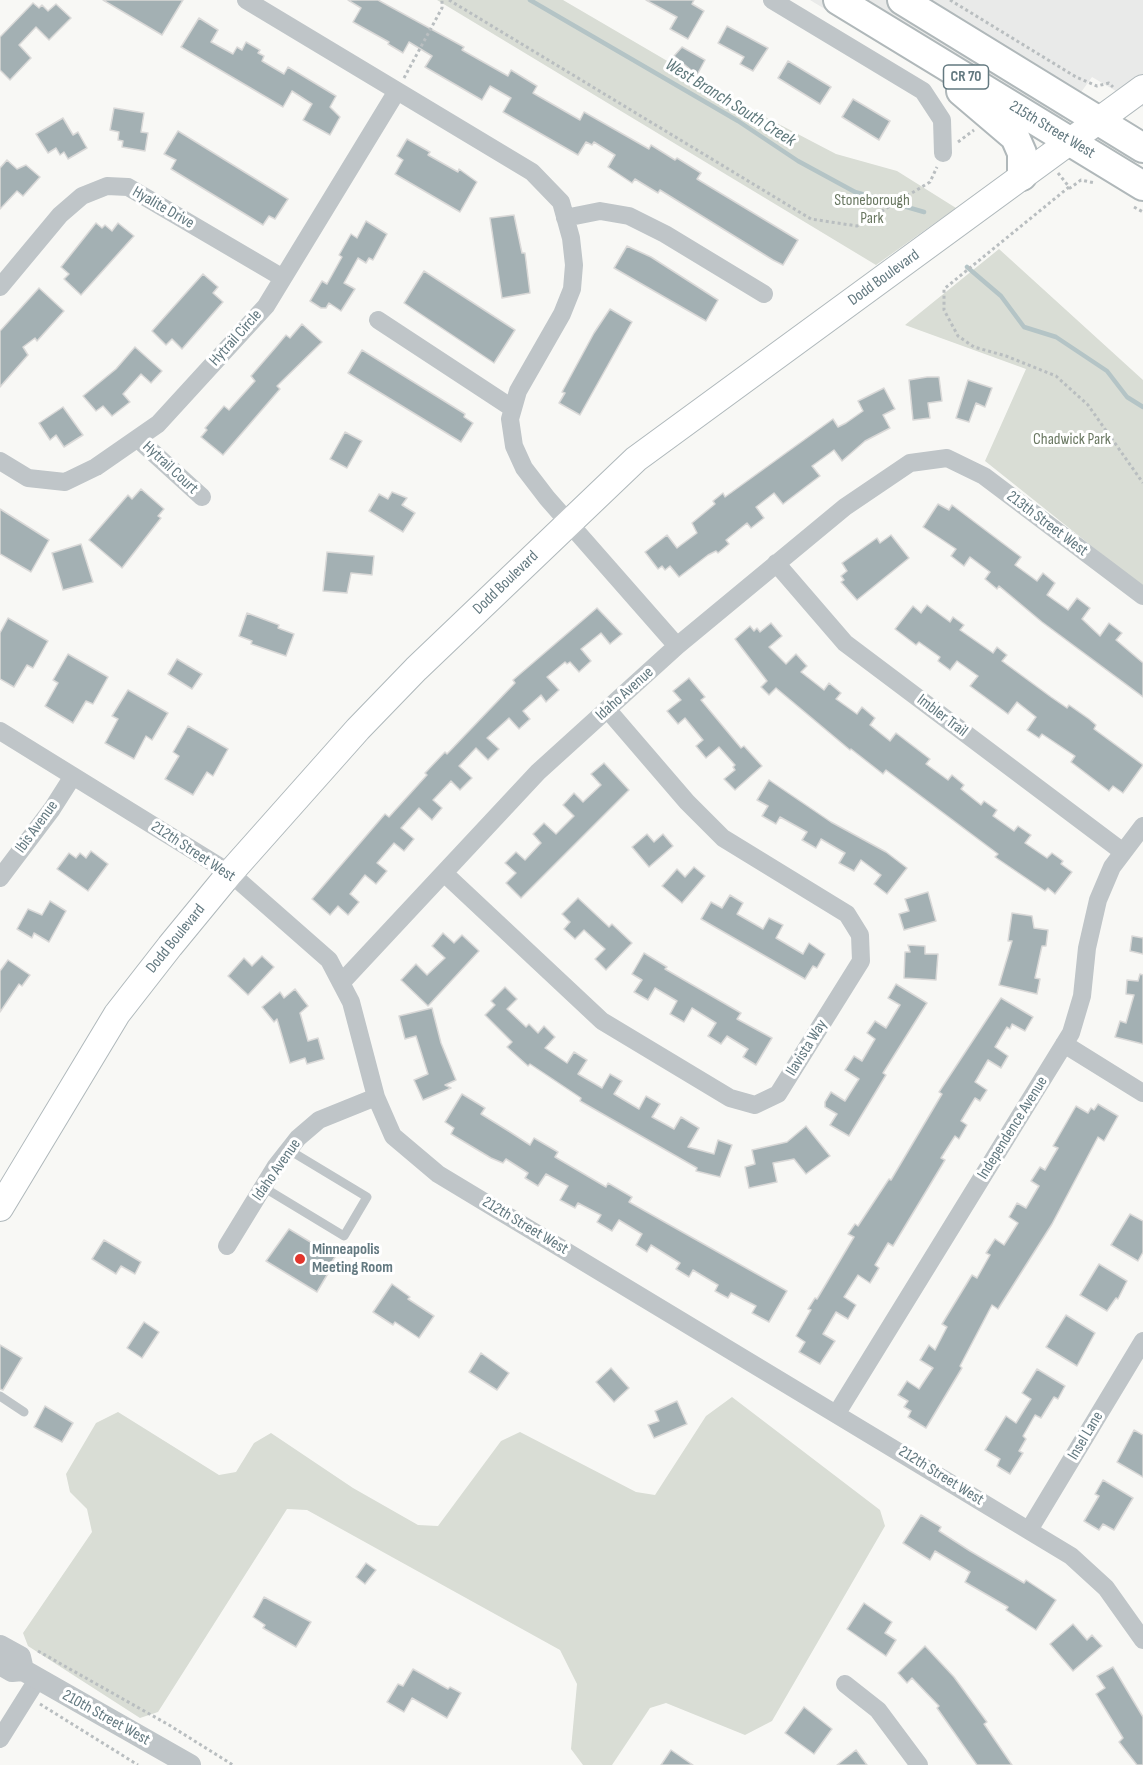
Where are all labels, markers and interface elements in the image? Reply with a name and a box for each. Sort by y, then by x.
water label: West Branch South Creek [661,54,799,152]
road number: CR 70 [944,65,988,89]
street label: 215th Street West [1006,97,1098,163]
street label: Hyalite Drive [129,183,197,233]
park label: Stoneborough Park [834,191,910,229]
street label: Dodd Boulevard [845,246,923,310]
street label: Hytrail Circle [206,306,266,370]
park label: Chadwick Park [1033,430,1111,450]
street label: Hytrail Court [138,437,202,499]
street label: 213th Street West [1003,487,1091,561]
street label: Dodd Boulevard [469,547,543,619]
street label: Idaho Avenue [592,663,658,725]
street label: Imbler Trail [913,691,971,741]
street label: Ibis Avenue [12,797,62,857]
street label: 212th Street West [147,818,239,886]
street label: Dodd Boulevard [142,901,210,977]
street label: Ilavista Way [782,1016,832,1080]
street label: Independence Avenue [974,1073,1052,1183]
street label: Idaho Avenue [249,1135,305,1205]
street label: 212th Street West [479,1193,571,1259]
place label: Minneapolis Meeting Room [312,1240,393,1278]
marker: Minneapolis Meeting Room [293,1252,307,1266]
street label: Insel Lane [1064,1408,1108,1464]
street label: 212th Street West [895,1442,987,1510]
street label: 210th Street West [59,1686,153,1750]

